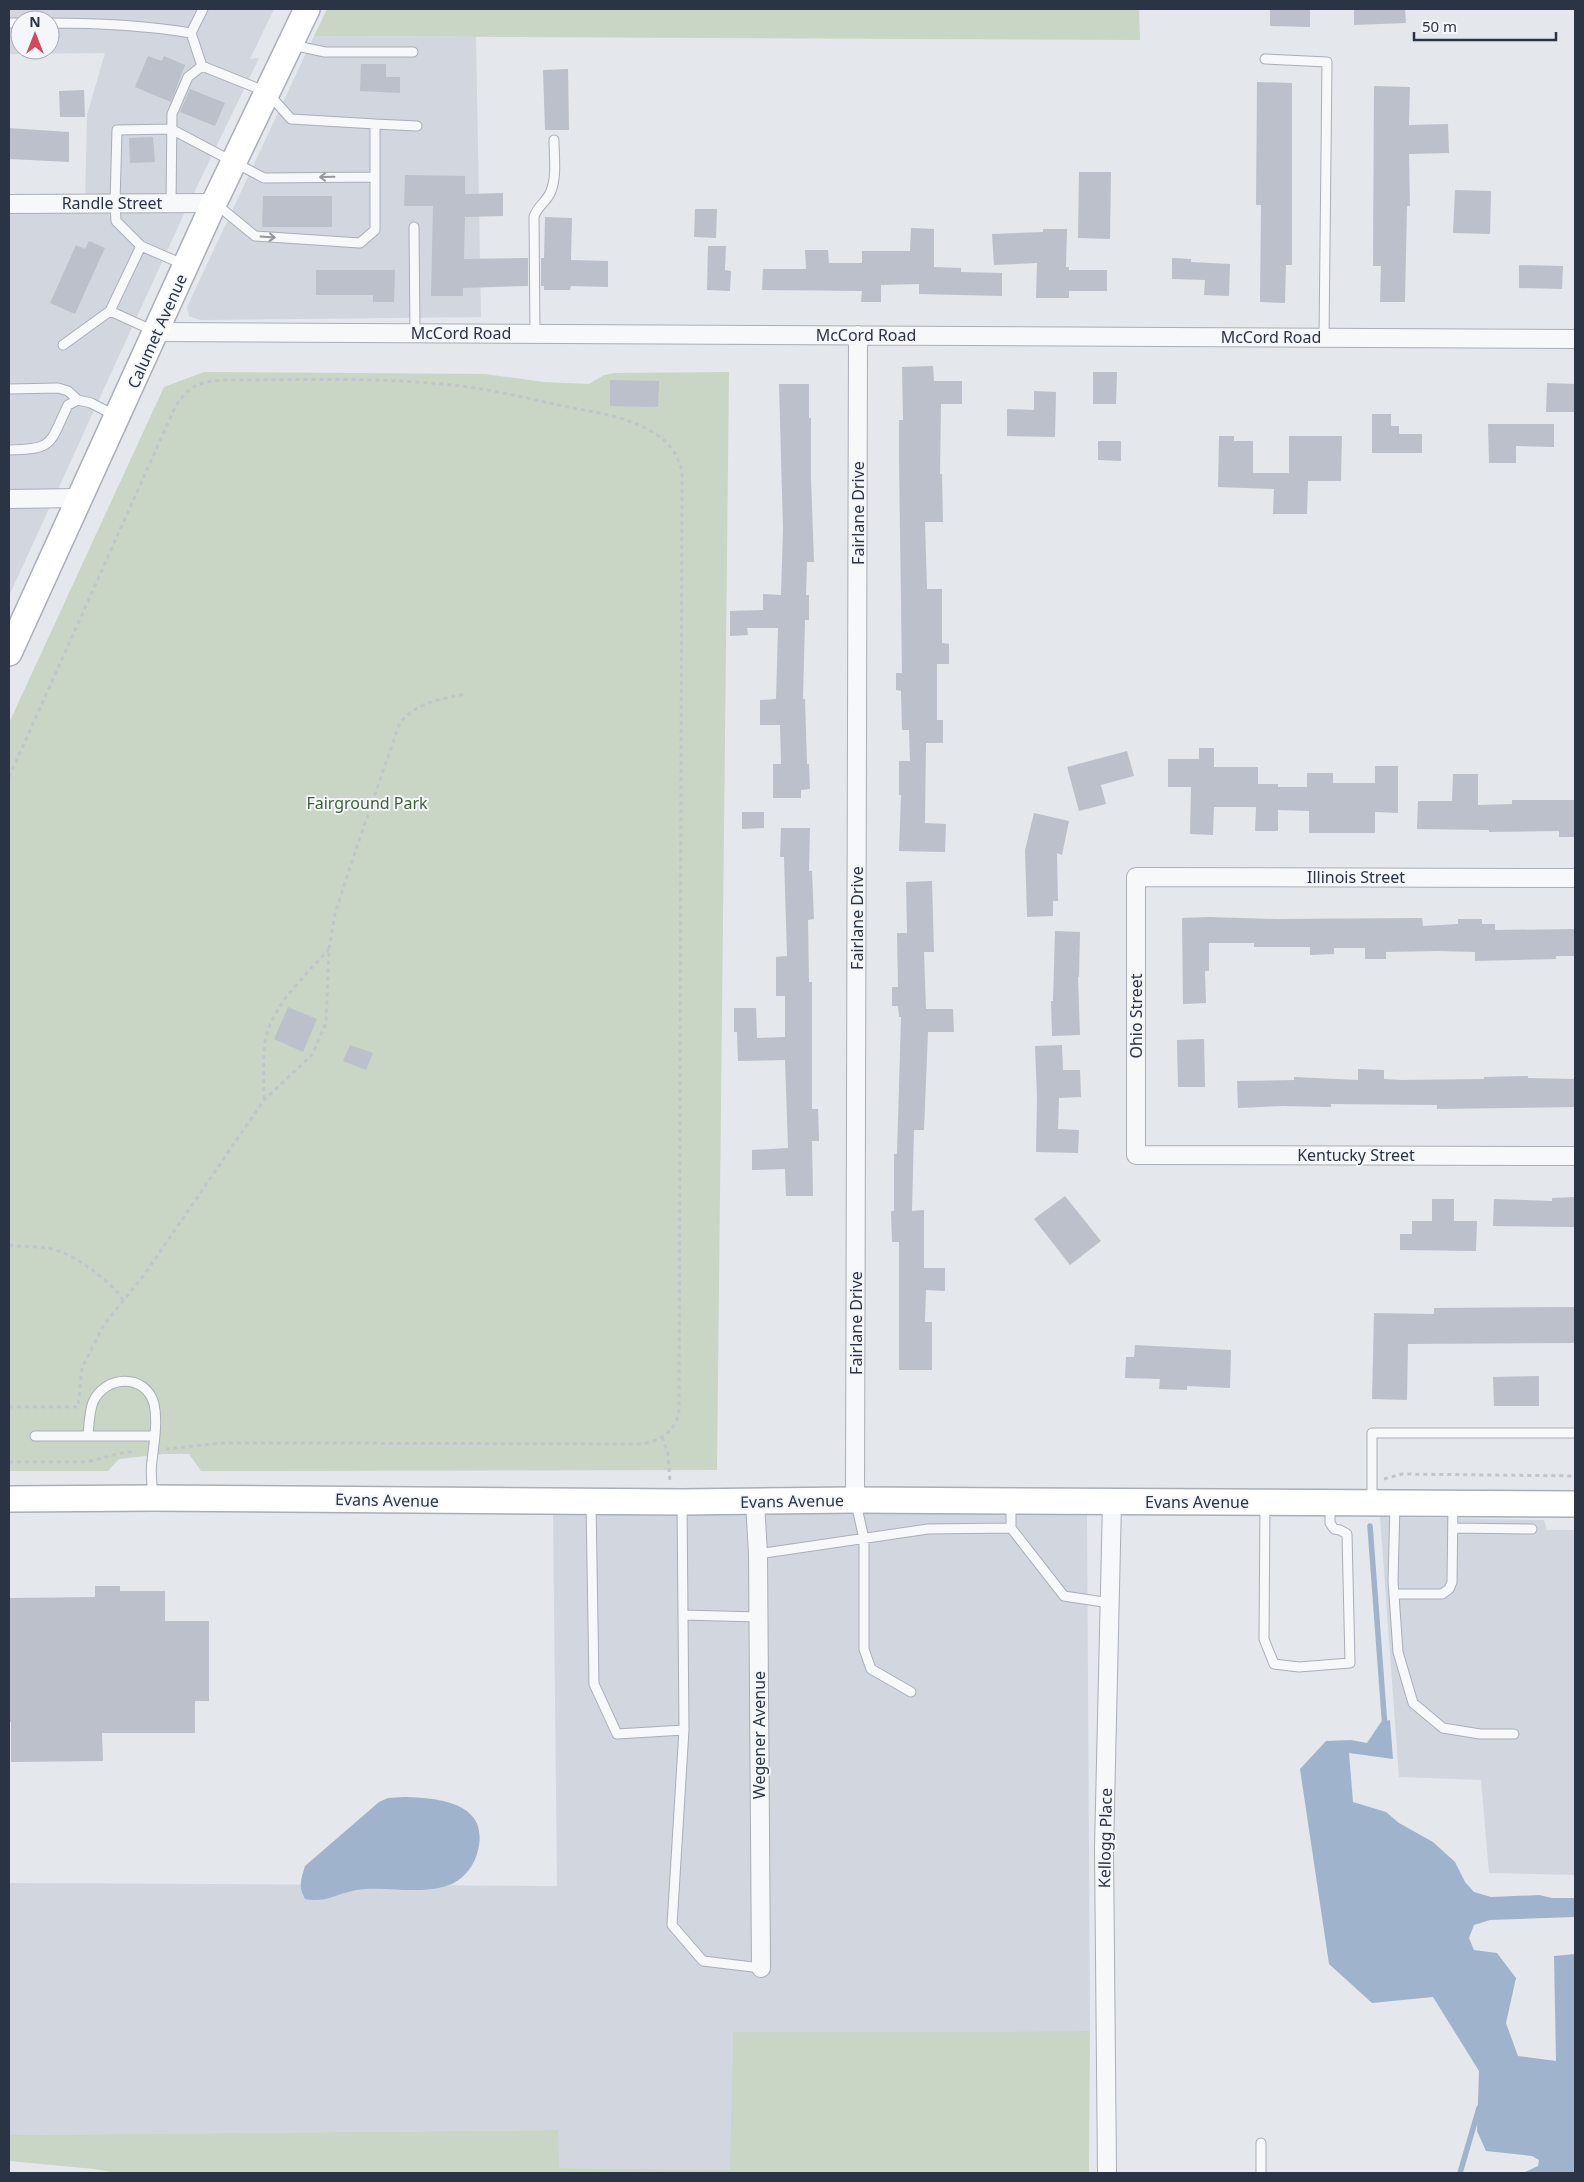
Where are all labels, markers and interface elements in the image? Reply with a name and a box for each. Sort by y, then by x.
north arrow [10,10,60,60]
scale bar [1414,10,1556,42]
text: N [29,12,41,31]
text: 50 m [1422,16,1457,36]
one-way arrow [319,172,335,182]
street label: Randle Street [62,192,163,214]
one-way arrow [260,233,276,242]
street label: Calumet Avenue [122,270,192,392]
street label: McCord Road [411,322,511,344]
street label: McCord Road [816,324,916,346]
street label: McCord Road [1221,326,1321,348]
street label: Fairlane Drive [847,461,869,565]
park label: Fairground Park [306,792,428,814]
street label: Fairlane Drive [846,866,868,970]
street label: Illinois Street [1307,866,1405,888]
street label: Ohio Street [1125,973,1147,1059]
street label: Kentucky Street [1297,1144,1415,1166]
street label: Fairlane Drive [845,1271,867,1375]
street label: Evans Avenue [335,1488,439,1512]
street label: Evans Avenue [740,1489,844,1513]
street label: Evans Avenue [1145,1491,1249,1513]
street label: Wegener Avenue [748,1671,770,1799]
street label: Kellogg Place [1093,1788,1117,1888]

